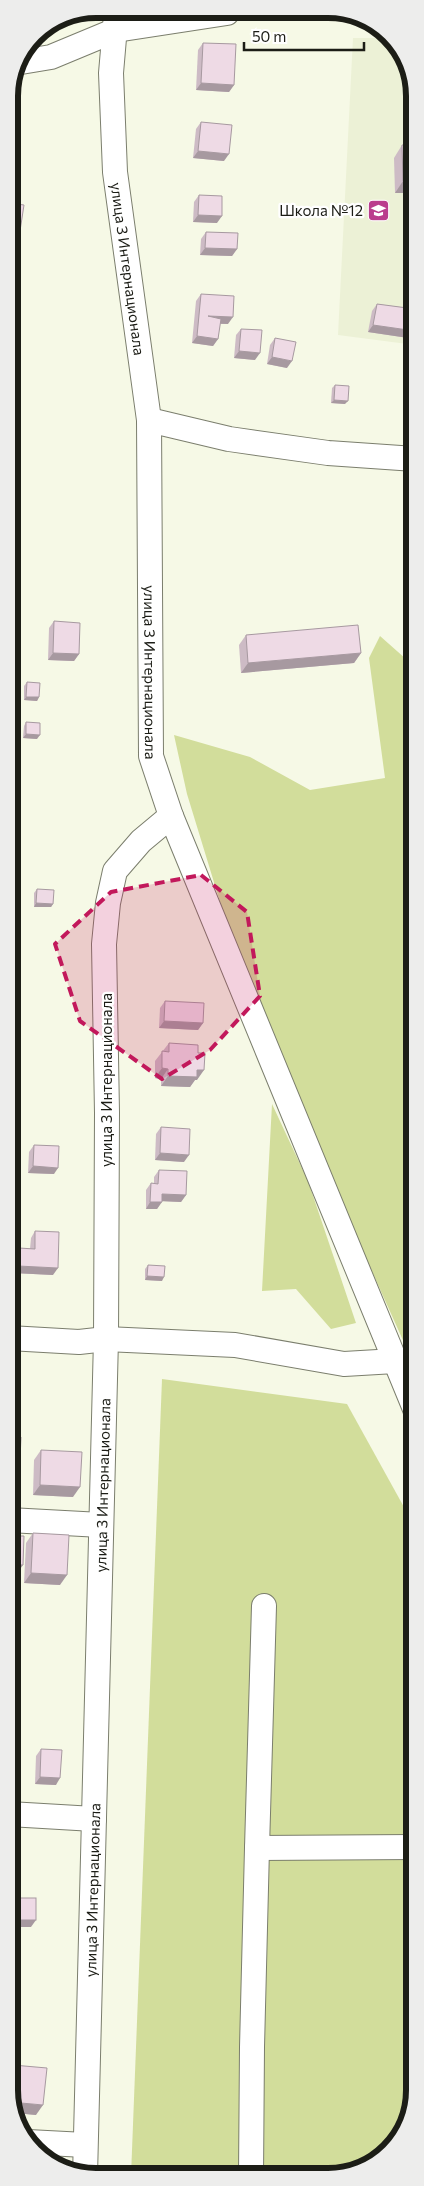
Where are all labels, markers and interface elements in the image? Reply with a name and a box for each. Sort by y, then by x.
scale bar [244,20,364,52]
text: 50 m [252,27,286,45]
street label: улица 3 Интернационала [108,181,149,356]
school or university icon: Школа №12 [367,198,391,222]
place label: Школа №12 [279,201,363,219]
street label: улица 3 Интернационала [141,585,160,760]
street label: улица 3 Интернационала [97,993,115,1167]
street label: улица 3 Интернационала [91,1398,114,1573]
street label: улица 3 Интернационала [81,1803,103,1977]

